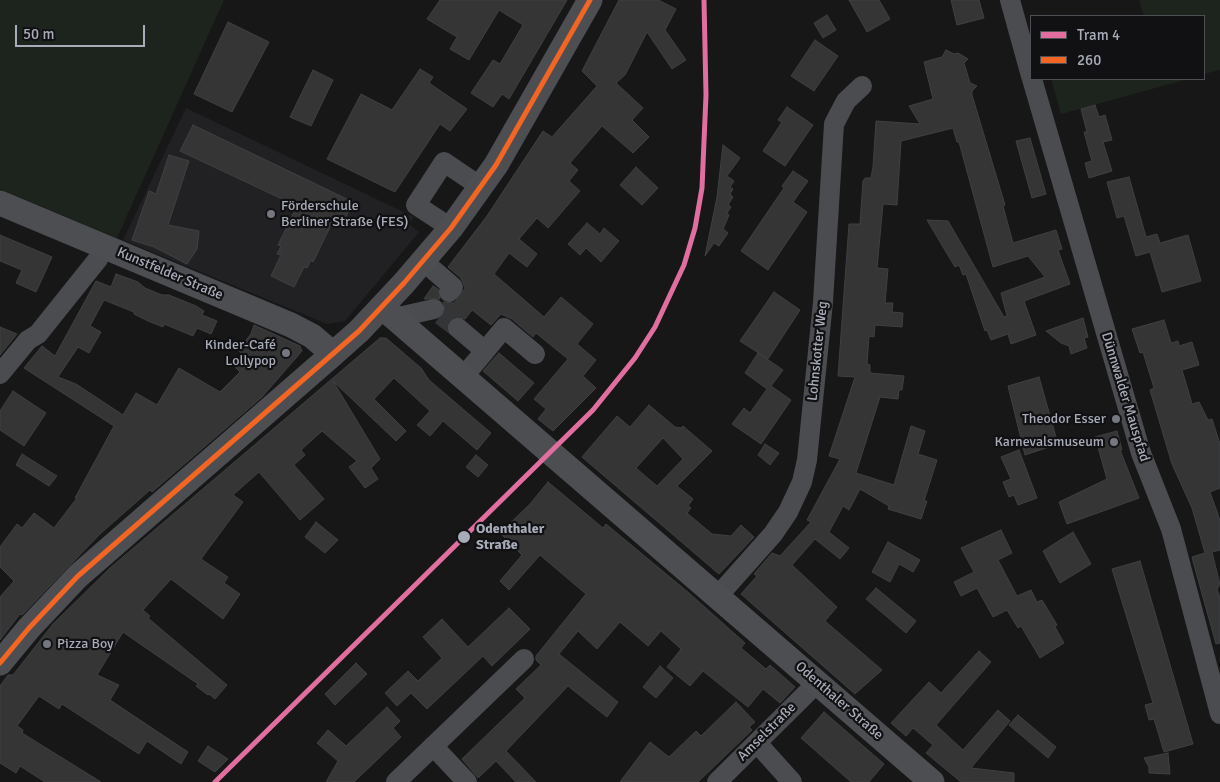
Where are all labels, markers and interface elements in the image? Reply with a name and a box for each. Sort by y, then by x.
scale bar [18,15,148,47]
legend [1030,15,1205,80]
text: 50 m [23,25,54,43]
text: Tram 4 [1077,26,1120,44]
text: 260 [1077,51,1101,69]
place label: Förderschule Berliner Straße (FES) [281,198,408,230]
marker: Förderschule Berliner Straße (FES) [265,208,277,220]
street label: Kunstfelder Straße [114,244,226,304]
street label: Lohnskotter Weg [804,300,832,402]
street label: Dünnwalder Mauspfad [1097,330,1153,464]
place label: Kinder-Café Lollypop [205,337,276,370]
marker: Kinder-Café Lollypop [280,347,292,359]
place label: Theodor Esser [1022,411,1106,427]
marker: Theodor Esser [1110,413,1122,425]
place label: Karnevalsmuseum [994,434,1104,450]
marker: Karnevalsmuseum [1108,436,1120,448]
place label: Odenthaler Straße [476,521,544,554]
marker: Odenthaler Straße [456,529,472,545]
place label: Pizza Boy [57,636,113,652]
marker: Pizza Boy [41,638,53,650]
street label: Odenthaler Straße [792,658,886,744]
street label: Amselstraße [734,699,800,765]

